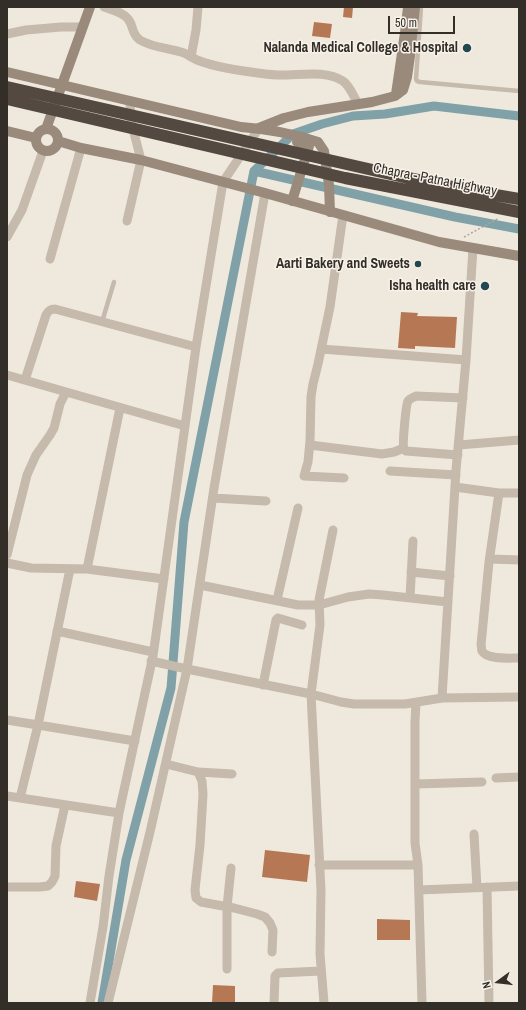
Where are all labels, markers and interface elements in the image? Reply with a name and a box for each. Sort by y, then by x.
scale bar [390,8,457,34]
text: 50 m [395,15,417,31]
place label: Nalanda Medical College & Hospital [263,40,458,56]
marker: Nalanda Medical College & Hospital [461,42,473,54]
street label: Chapra - Patna Highway [372,160,498,200]
place label: Aarti Bakery and Sweets [276,256,410,272]
marker: Aarti Bakery and Sweets [413,259,423,269]
place label: Isha health care [389,278,476,294]
marker: Isha health care [479,280,491,292]
north arrow [478,962,518,1002]
text: N [479,980,494,990]

